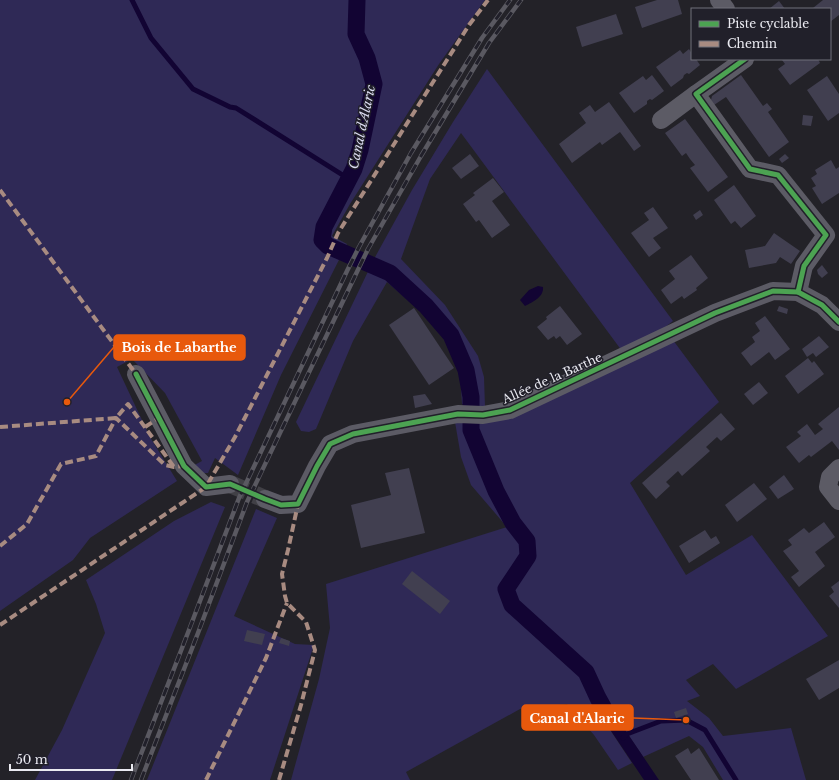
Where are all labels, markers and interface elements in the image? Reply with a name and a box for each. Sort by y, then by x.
legend [691,8,831,60]
text: Piste cyclable [727,16,809,31]
text: Chemin [727,36,777,51]
water label: Canal d'Alaric [345,83,379,171]
callout: Bois de Labarthe [114,335,245,360]
text: Bois de Labarthe [121,339,237,356]
street label: Allée de la Barthe [499,349,604,407]
callout: Canal d'Alaric [522,705,633,730]
text: Canal d'Alaric [529,710,625,727]
scale bar [10,746,132,772]
text: 50 m [16,752,48,767]

